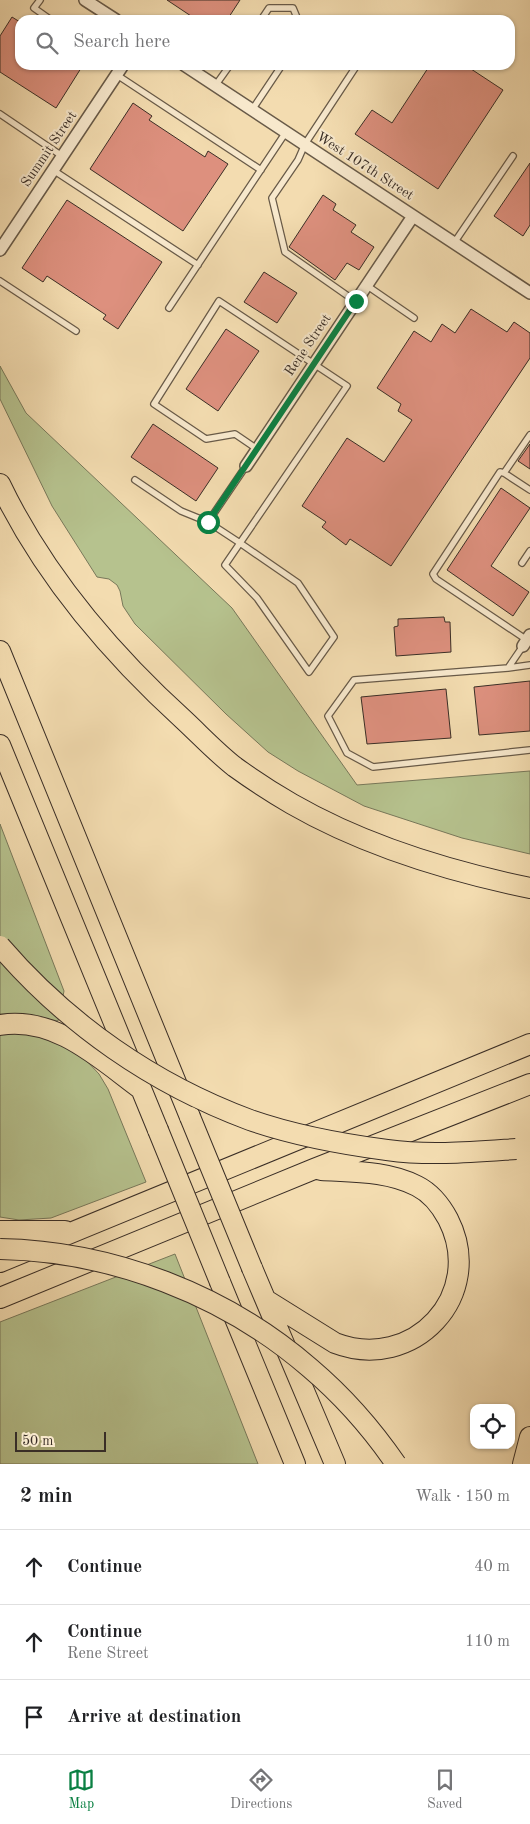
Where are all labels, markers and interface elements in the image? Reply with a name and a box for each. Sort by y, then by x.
search box [15,15,515,70]
icon: search [33,29,61,57]
text: Search here [73,33,170,52]
street label: Summit Street [19,108,79,189]
street label: West 107th Street [314,129,416,203]
route end [345,290,368,313]
street label: Rene Street [282,311,334,379]
route start [197,511,220,534]
map controls [470,1404,515,1449]
button: locate [470,1404,515,1449]
scale bar [15,1429,106,1452]
text: 50 m [22,1434,53,1448]
text: 2 min [20,1486,73,1507]
text: Walk · 150 m [415,1489,510,1505]
icon: ahead [20,1553,48,1581]
text: Continue [67,1558,142,1577]
text: 40 m [474,1559,510,1575]
text: Continue [67,1623,142,1642]
icon: ahead [20,1628,48,1656]
text: 110 m [465,1634,510,1650]
text: Rene Street [67,1646,149,1662]
icon: arrive [20,1703,48,1731]
text: Arrive at destination [67,1708,241,1727]
tab: Map [67,1766,95,1813]
tab: Directions [230,1766,292,1813]
tab: Saved [427,1766,463,1813]

